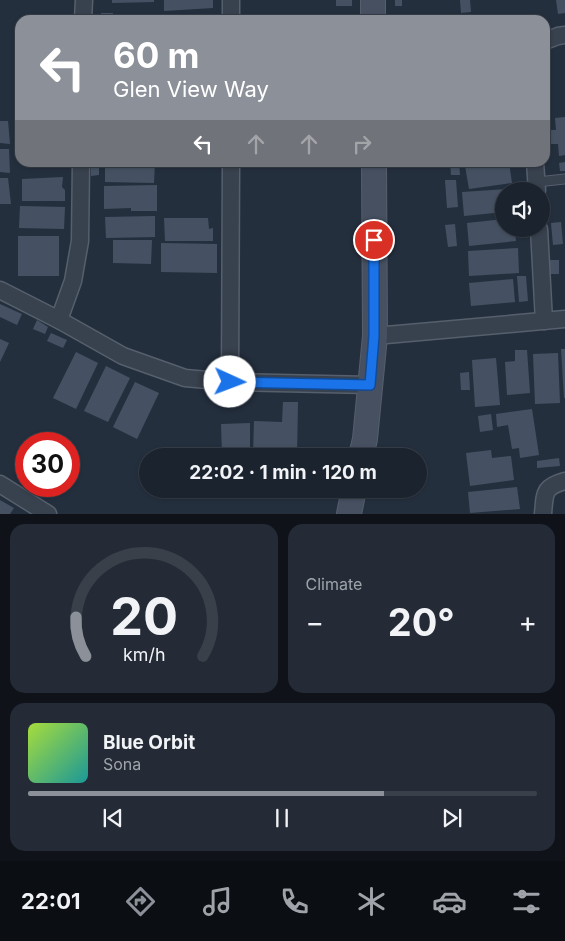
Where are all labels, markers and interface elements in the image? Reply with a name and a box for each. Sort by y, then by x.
text: 60 m [113,34,200,76]
icon: left [30,35,95,100]
text: Glen View Way [113,76,269,102]
icon: left [189,130,217,158]
icon: ahead [242,130,270,158]
icon: ahead [295,130,323,158]
icon: right [348,130,376,158]
map controls [495,182,550,237]
button: sound [495,182,550,237]
pin [353,219,395,261]
icon: arrive [360,226,388,254]
position arrow [203,355,255,407]
speed limit sign: 30 [15,432,80,497]
text: 22:02 · 1 min · 120 m [189,461,377,484]
text: Climate [306,574,362,594]
text: 20 [110,585,178,648]
text: 20° [388,599,455,645]
text: − [306,605,324,639]
text: + [518,605,537,639]
text: km/h [123,644,165,665]
text: Blue Orbit [103,731,195,754]
text: Sona [103,754,141,774]
icon: previous [99,804,127,832]
icon: pause [268,804,296,832]
icon: next [438,804,466,832]
icon: directions [123,884,158,919]
icon: music [200,884,235,919]
icon: phone [277,884,312,919]
icon: climate [354,884,389,919]
icon: car [432,884,467,919]
icon: filters [509,884,544,919]
text: 22:01 [21,888,81,914]

